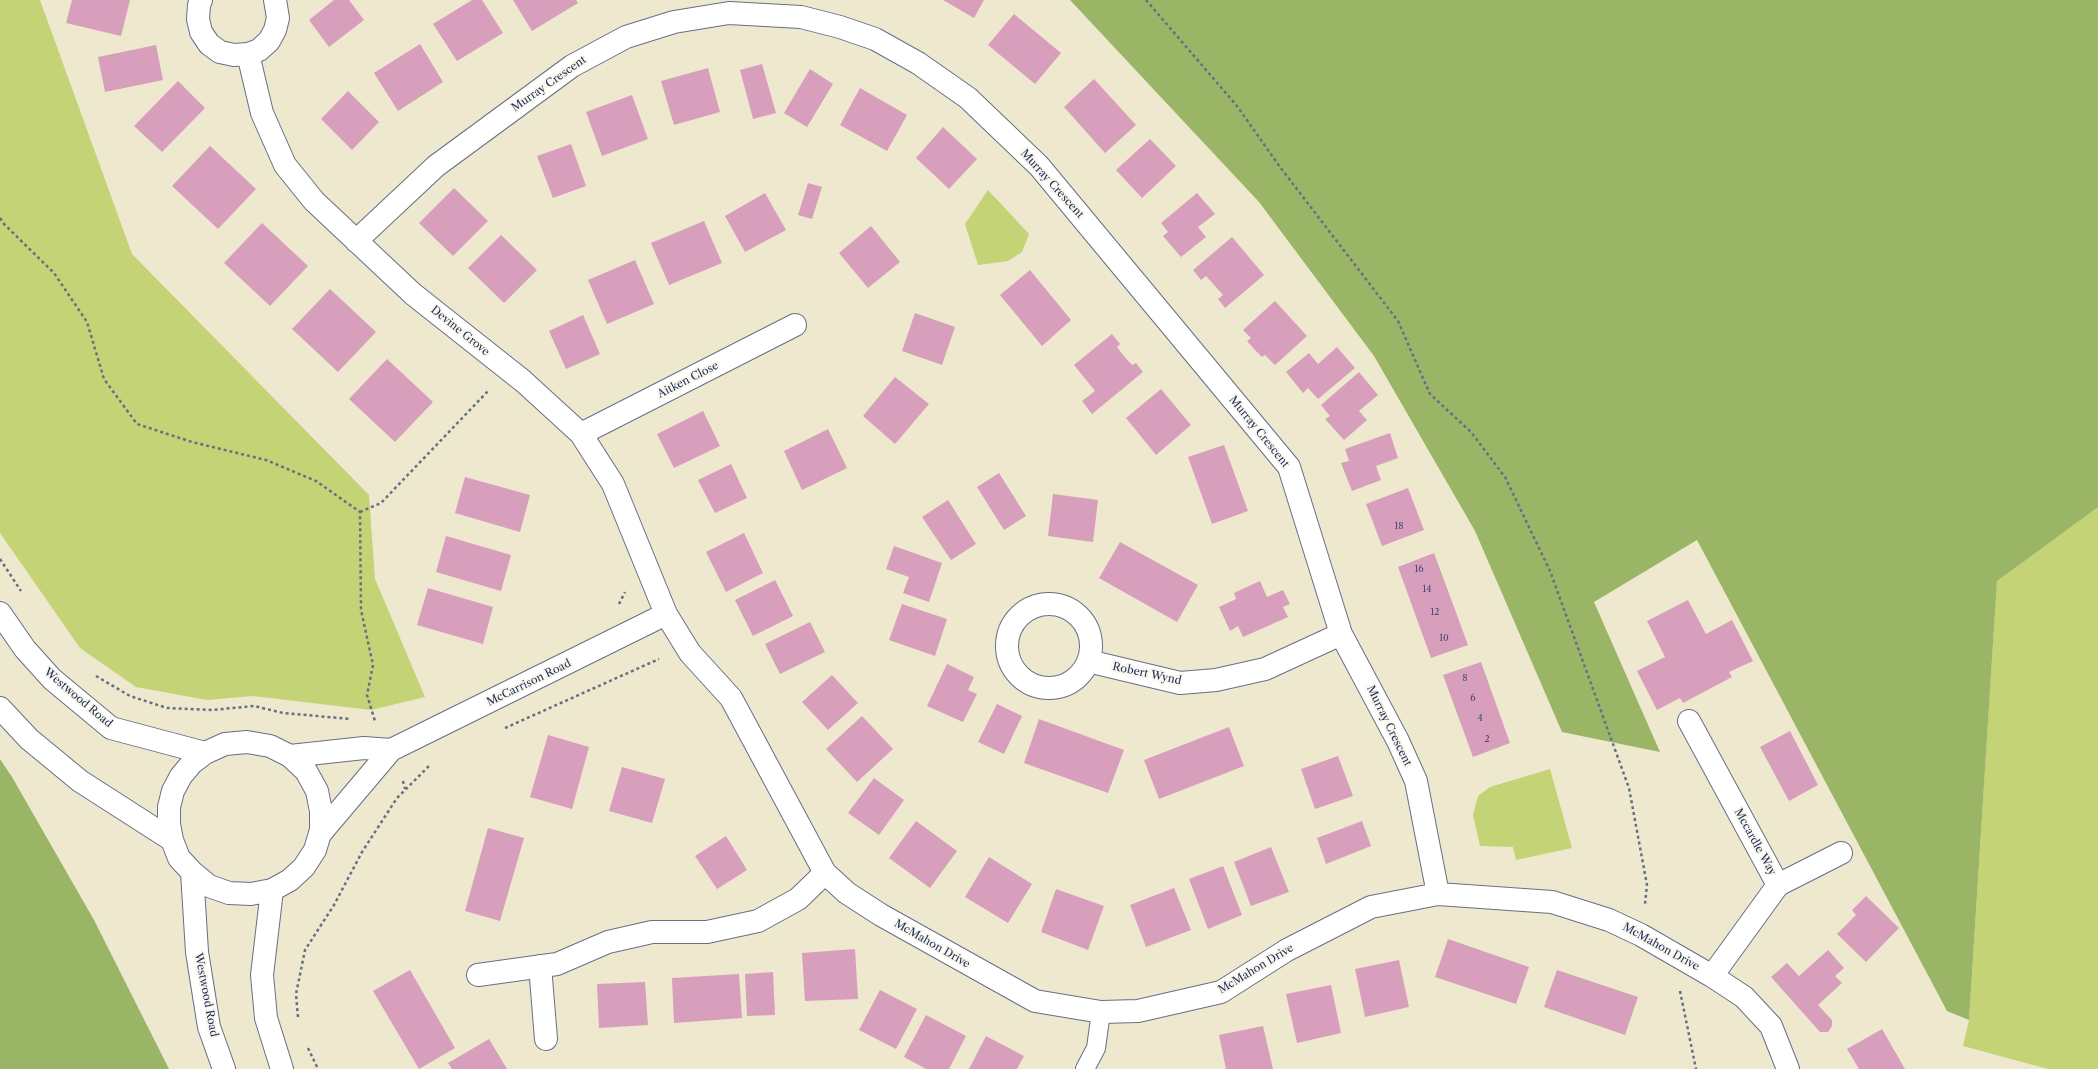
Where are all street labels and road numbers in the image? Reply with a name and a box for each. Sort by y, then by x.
street label: Murray Crescent [509,53,589,115]
street label: Murray Crescent [1018,147,1086,221]
street label: Devine Grove [428,303,492,359]
street label: Aitken Close [655,359,721,401]
street label: Murray Crescent [1226,394,1292,470]
street label: McCarrison Road [485,657,573,709]
street label: Robert Wynd [1111,660,1183,688]
street label: Westwood Road [41,666,115,730]
street label: Murray Crescent [1364,684,1414,768]
street label: Mccardle Way [1731,806,1779,878]
street label: McMahon Drive [892,917,972,971]
street label: McMahon Drive [1620,921,1702,973]
street label: McMahon Drive [1216,941,1296,997]
street label: Westwood Road [191,952,221,1038]

